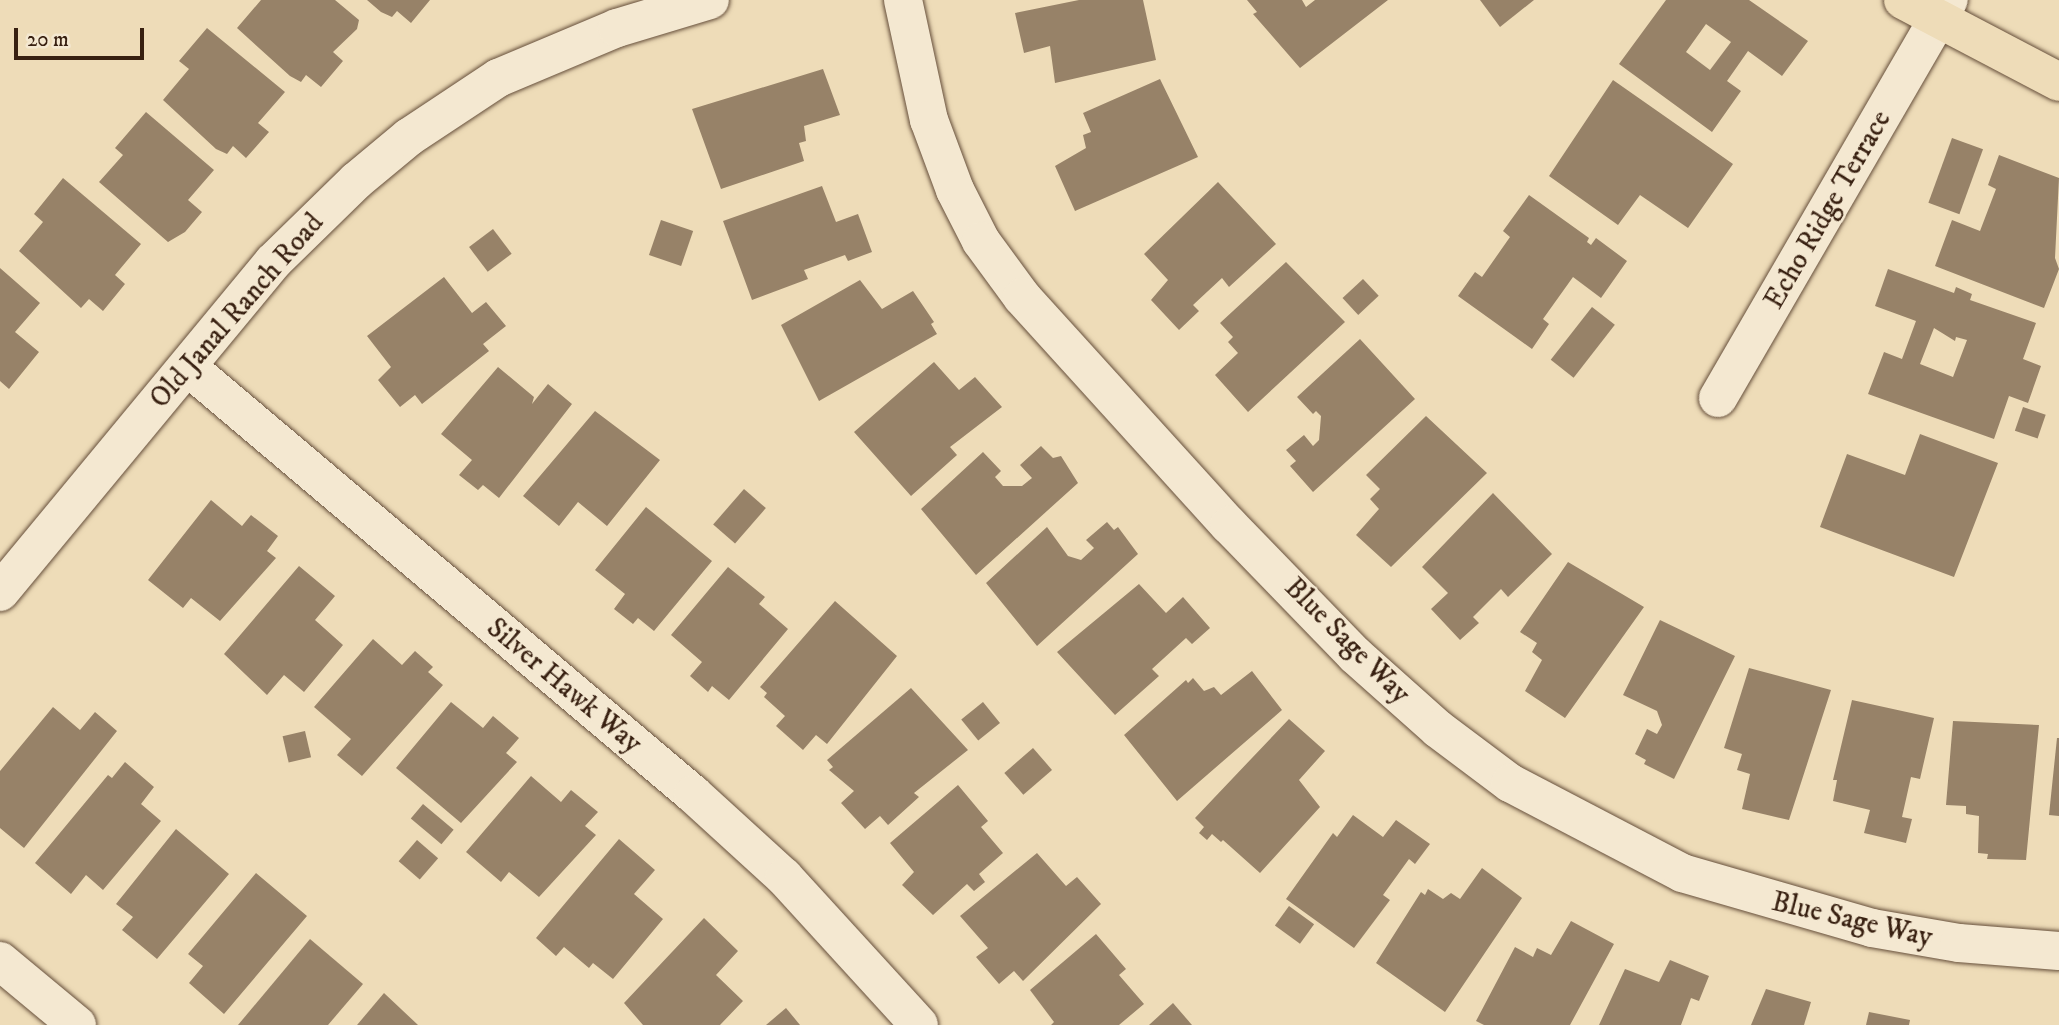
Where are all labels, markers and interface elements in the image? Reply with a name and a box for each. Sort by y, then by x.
scale bar [18,14,147,58]
text: 20 m [27,27,69,53]
street label: Echo Ridge Terrace [1758,105,1898,315]
street label: Old Janal Ranch Road [143,207,331,415]
street label: Blue Sage Way [1277,571,1417,711]
street label: Silver Hawk Way [480,611,648,761]
street label: Blue Sage Way [1768,885,1936,955]

